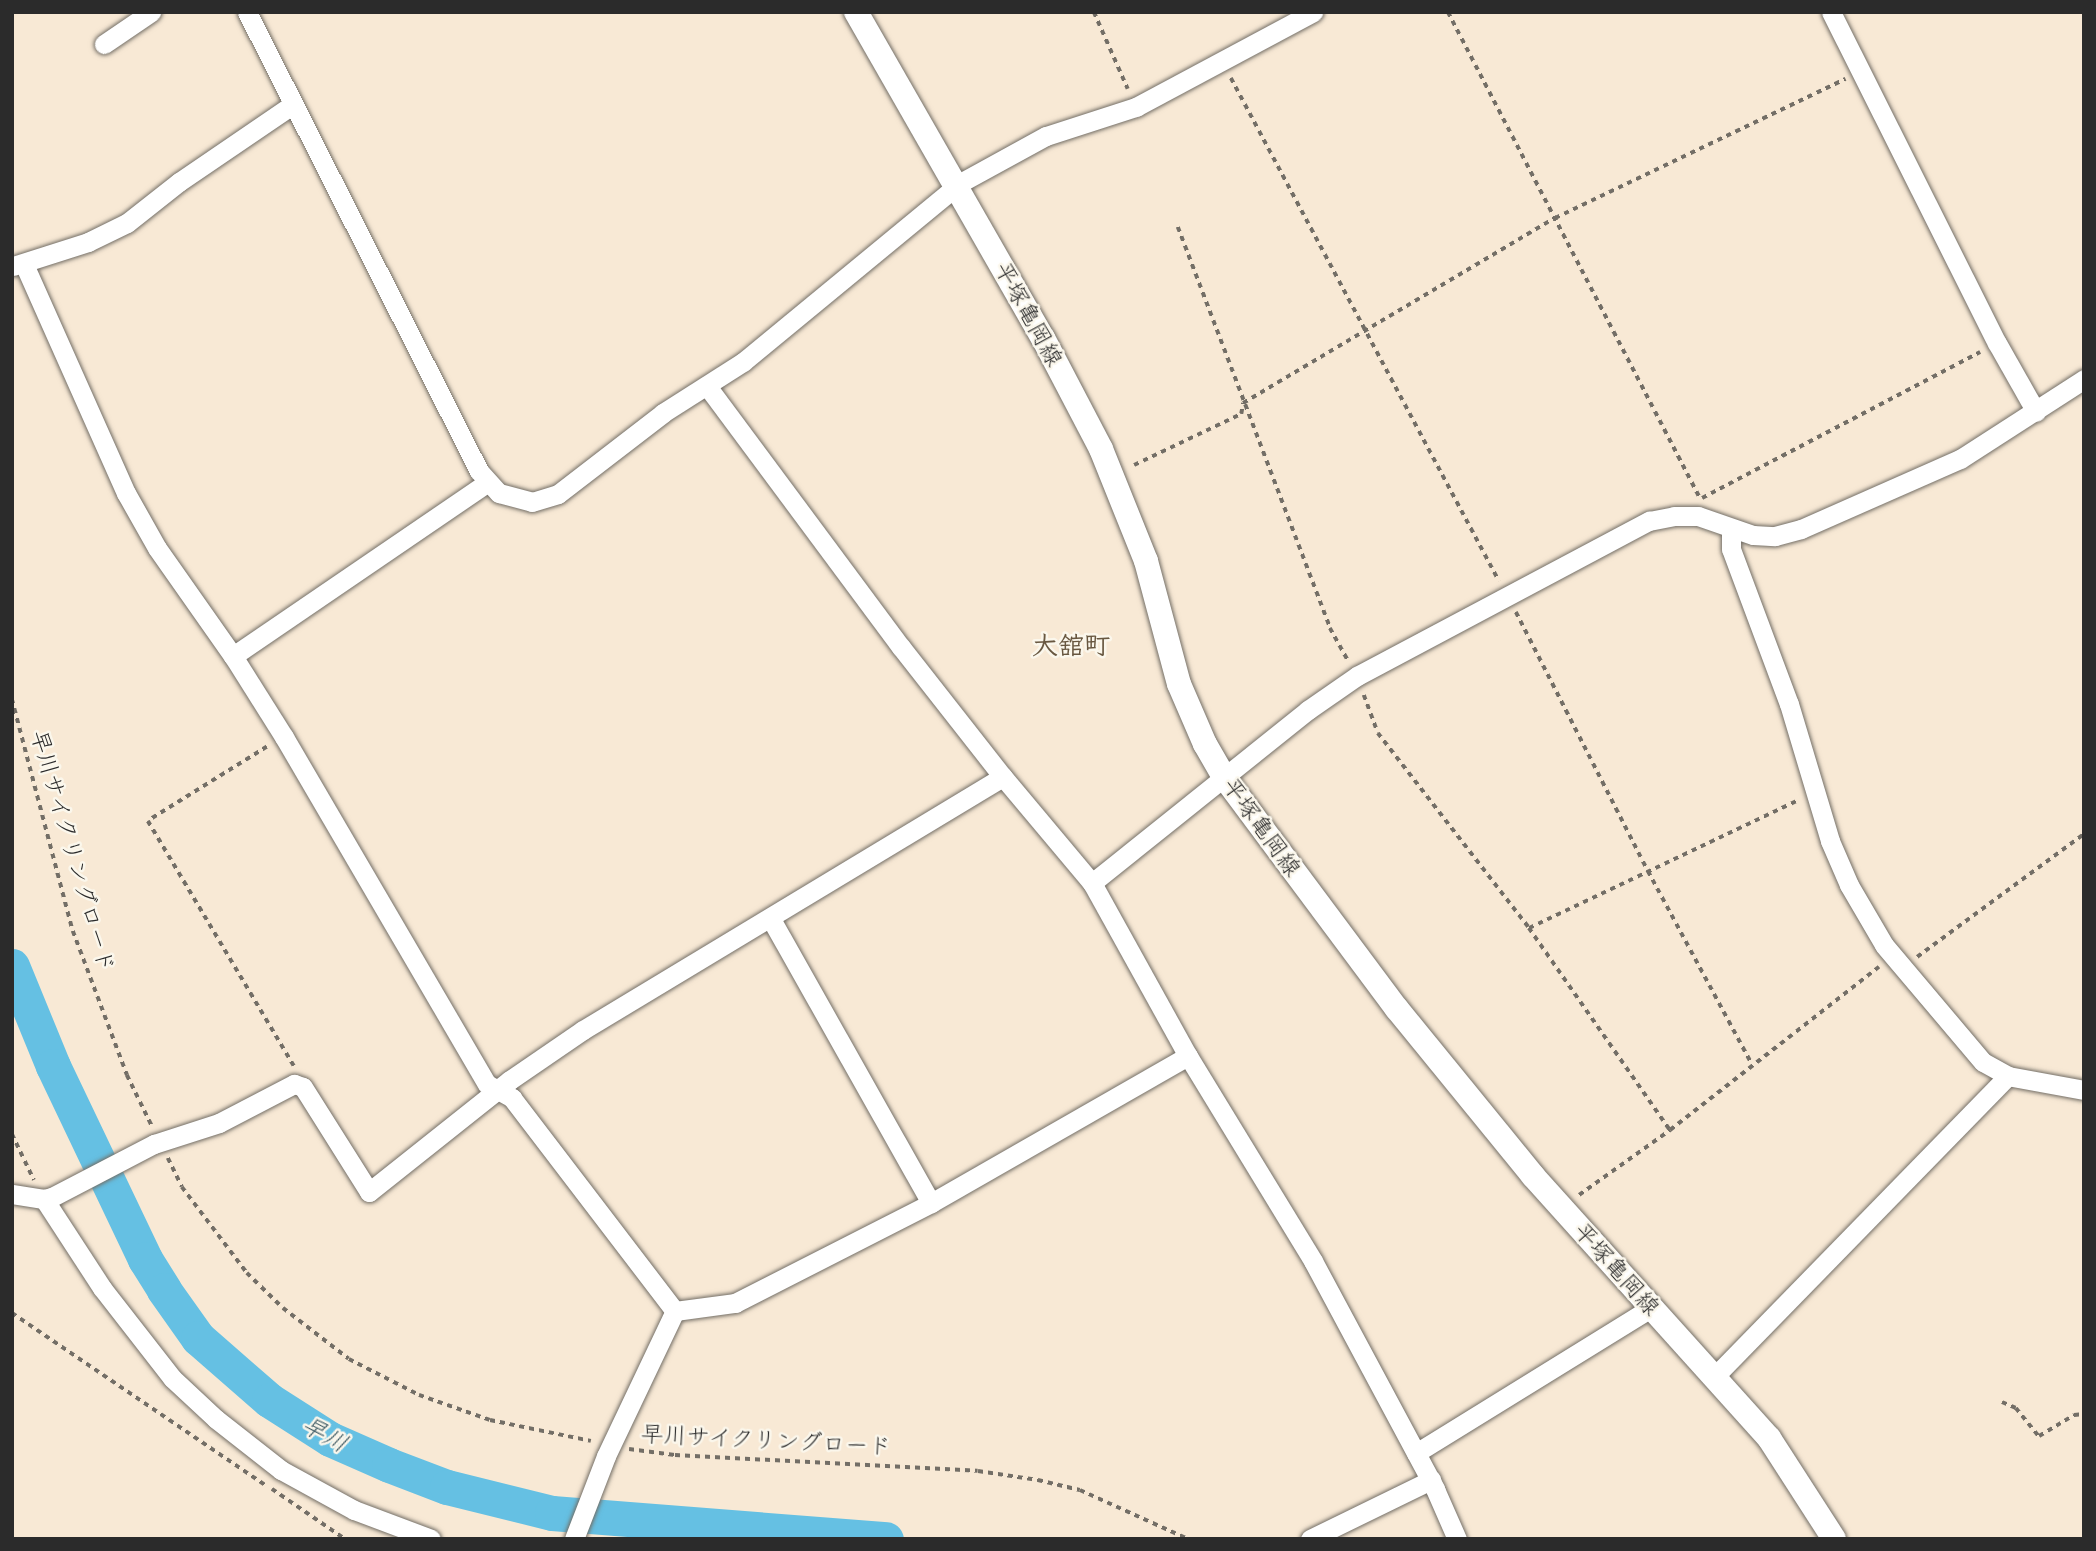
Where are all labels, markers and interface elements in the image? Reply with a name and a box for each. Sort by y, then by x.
street label: 平塚亀岡線 [989,257,1069,371]
district label: 大舘町 [1032,629,1110,661]
street label: 早川サイクリングロード [25,726,121,976]
street label: 平塚亀岡線 [1217,772,1307,882]
street label: 平塚亀岡線 [1568,1217,1666,1321]
water label: 早川 [297,1410,353,1458]
street label: 早川サイクリングロード [639,1420,893,1460]

